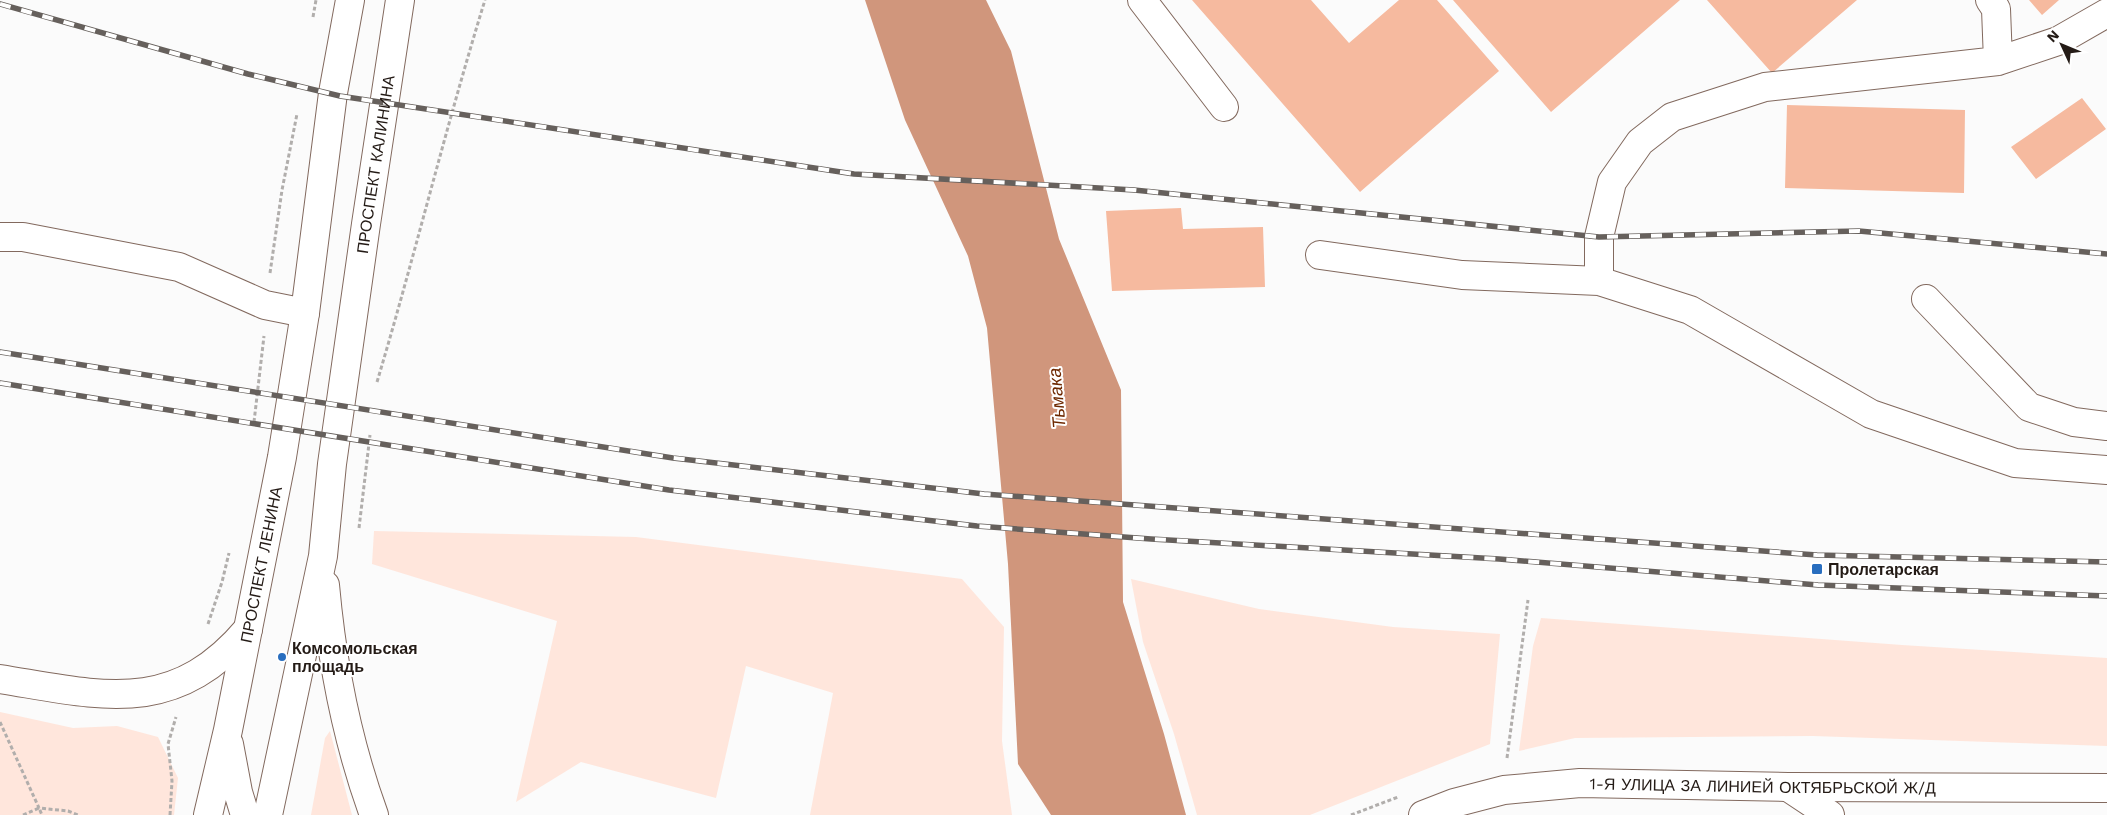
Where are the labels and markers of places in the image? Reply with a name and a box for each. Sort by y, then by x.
place label: Пролетарская [1828,560,1939,579]
marker: Пролетарская [1810,562,1824,576]
place label: Комсомольская площадь [292,639,418,676]
marker: Комсомольская площадь [276,651,288,663]

